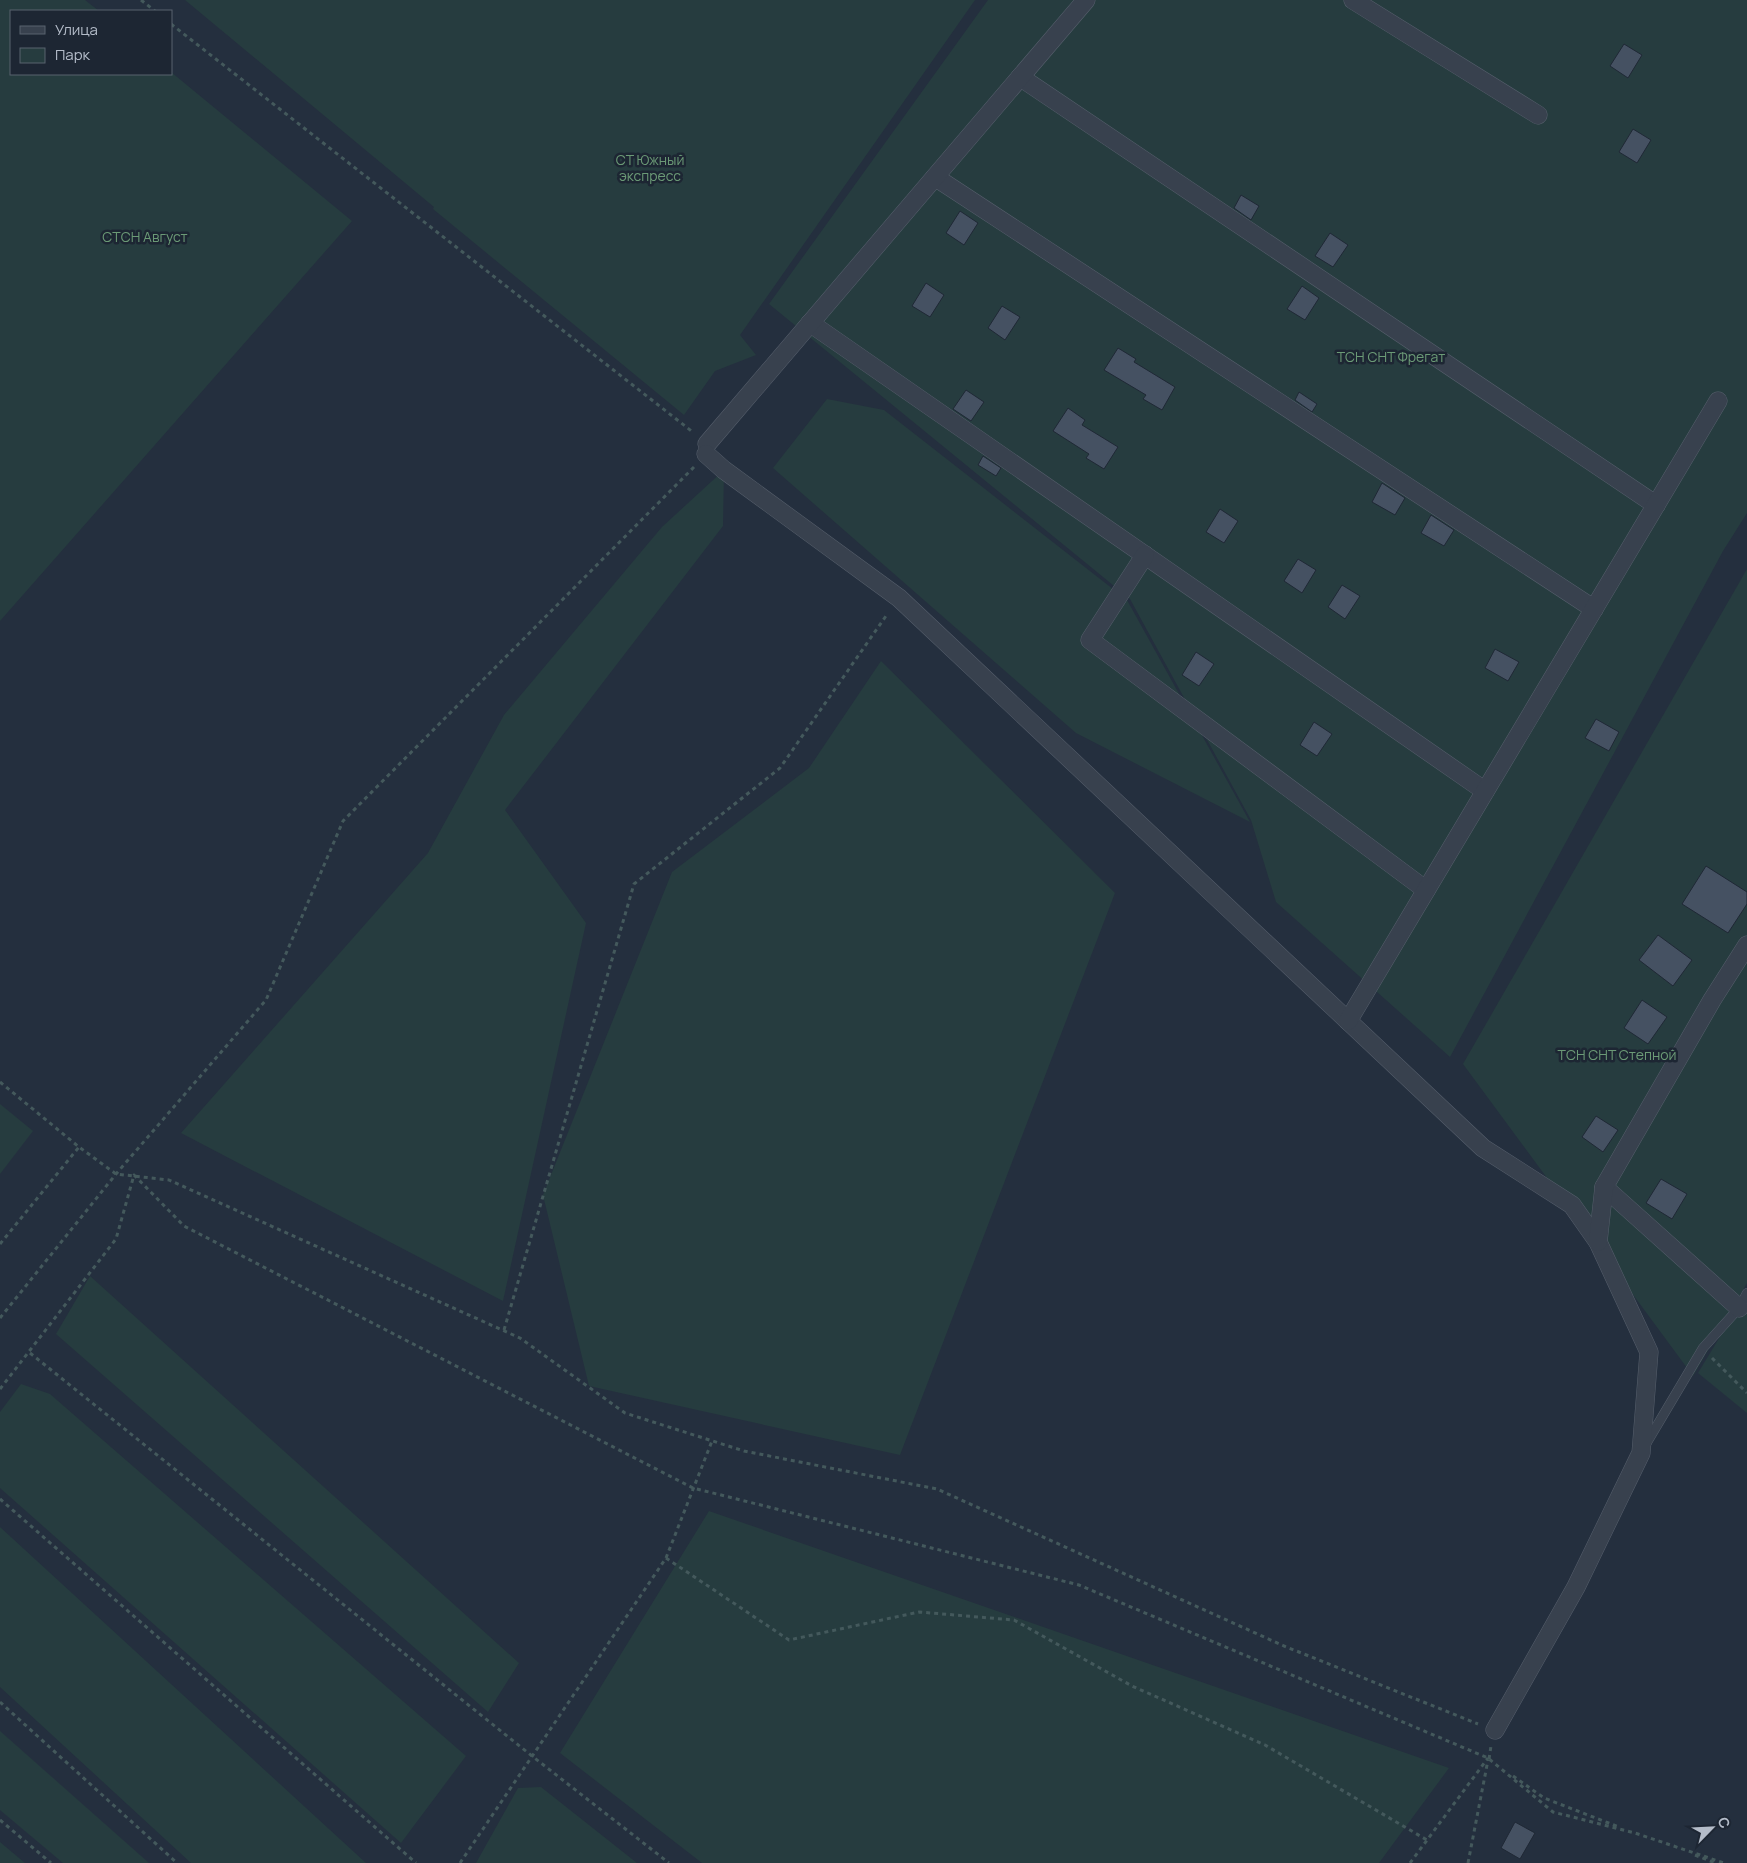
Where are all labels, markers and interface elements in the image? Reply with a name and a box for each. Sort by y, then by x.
legend [10,10,172,75]
text: Улица [55,19,98,40]
text: Парк [55,44,91,65]
park label: СТ Южный экспресс [616,150,684,185]
park label: СТСН Август [102,227,188,246]
park label: ТСН СНТ Фрегат [1337,347,1445,366]
park label: ТСН СНТ Степной [1558,1045,1676,1064]
north arrow [1687,1803,1737,1853]
text: С [1714,1814,1735,1831]

